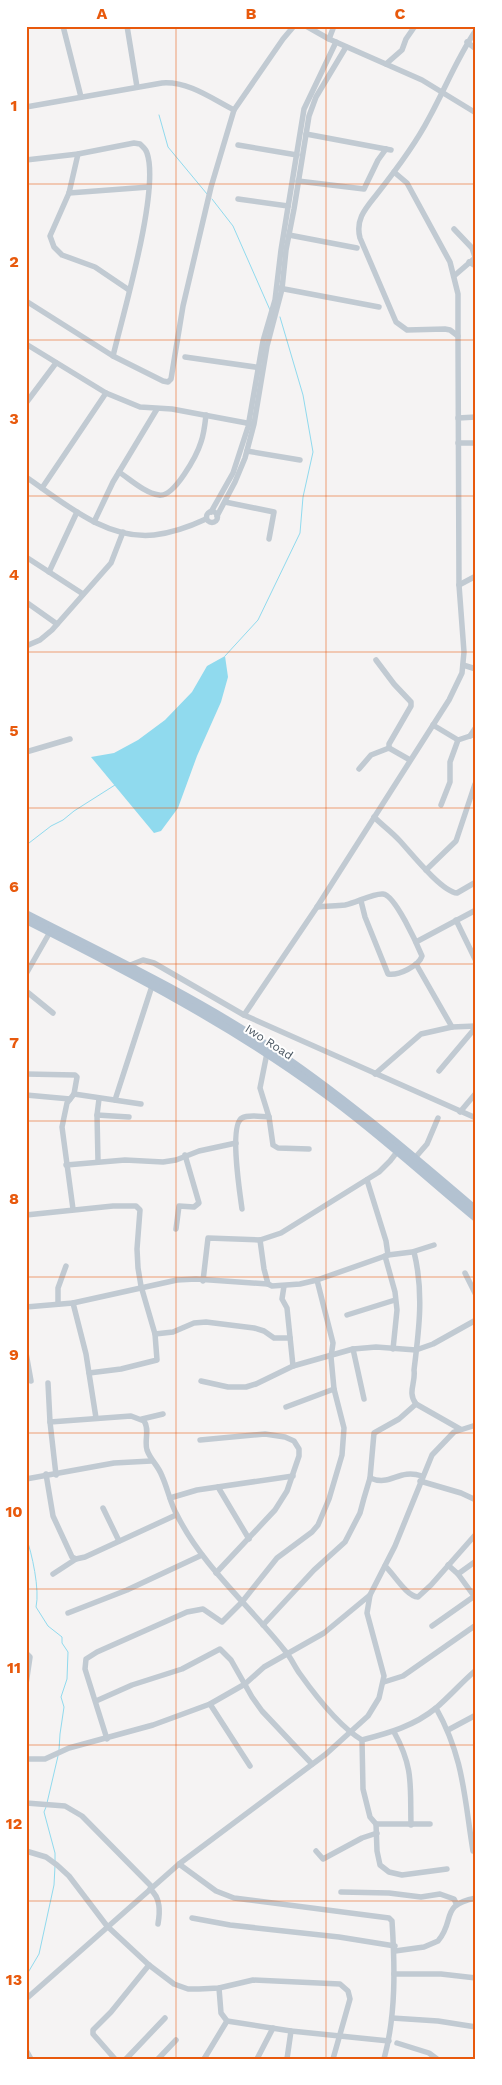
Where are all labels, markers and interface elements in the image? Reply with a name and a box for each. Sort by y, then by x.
text: A [97,4,108,23]
text: B [246,4,257,23]
text: C [395,4,406,23]
text: 1 [11,96,17,115]
text: 2 [9,252,19,271]
text: 3 [9,409,19,428]
text: 4 [9,565,19,584]
text: 5 [9,721,19,740]
text: 6 [9,877,19,896]
street label: Iwo Road [243,1021,295,1063]
text: 7 [9,1033,19,1052]
text: 8 [9,1189,19,1208]
text: 9 [9,1345,19,1364]
text: 10 [5,1502,23,1521]
text: 11 [7,1658,21,1677]
text: 12 [6,1814,22,1833]
text: 13 [6,1970,22,1989]

